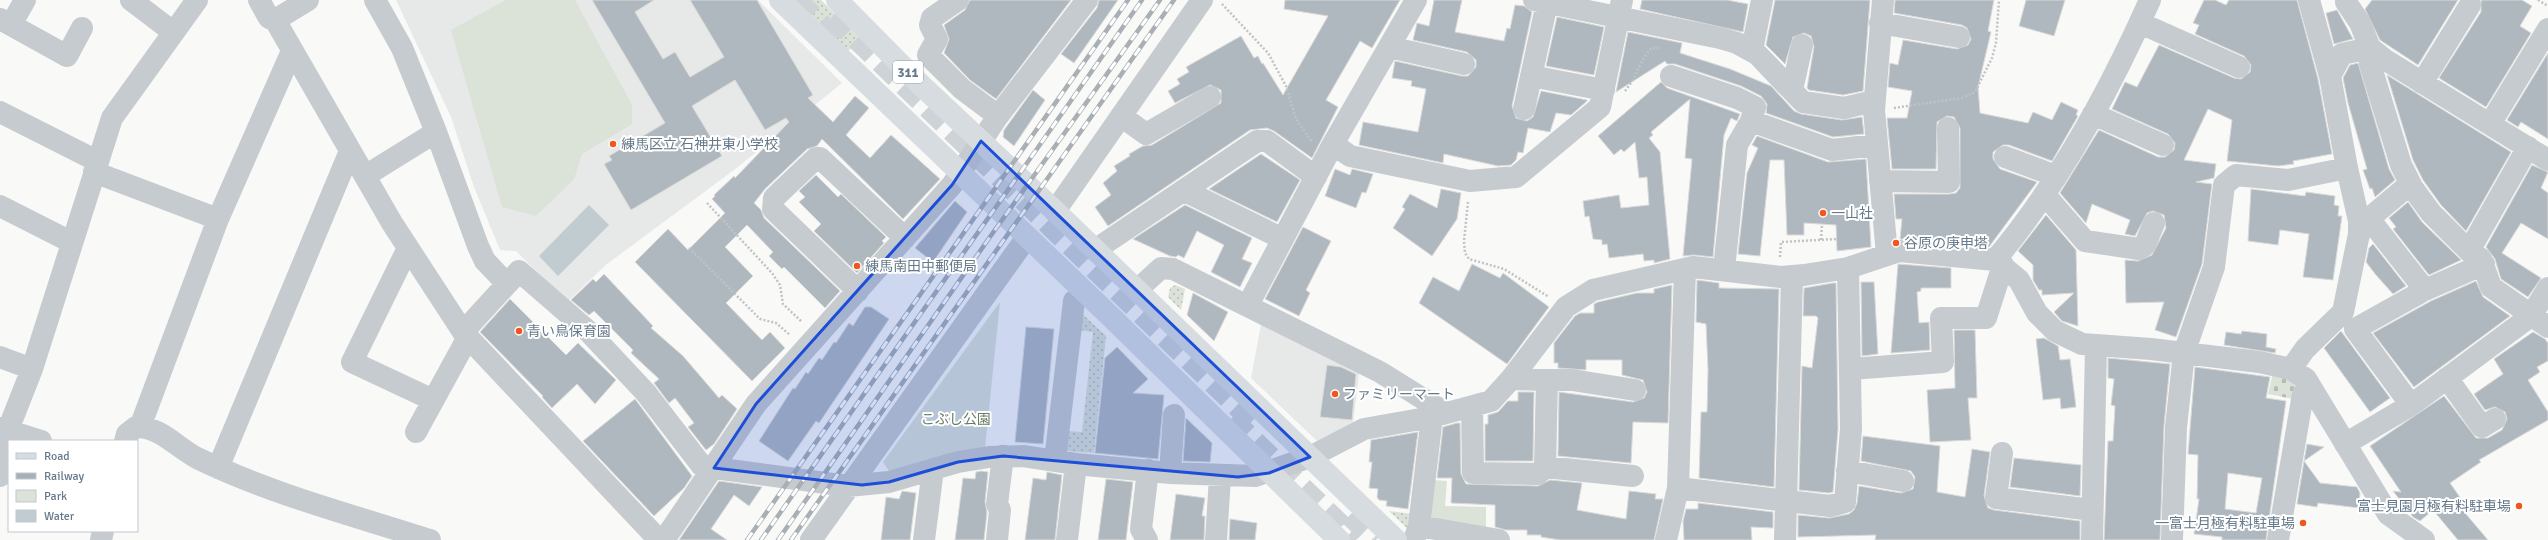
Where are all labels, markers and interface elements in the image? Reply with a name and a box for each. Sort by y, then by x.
road number: 311 [893,61,923,83]
place label: 練馬区立 石神井東小学校 [621,136,778,153]
marker: 練馬区立 石神井東小学校 [608,139,618,149]
place label: 一山社 [1831,205,1873,222]
marker: 一山社 [1818,208,1828,218]
place label: 谷原の庚申塔 [1904,235,1988,252]
marker: 谷原の庚申塔 [1891,238,1901,248]
place label: 練馬南田中郵便局 [865,258,977,275]
marker: 練馬南田中郵便局 [852,261,862,271]
place label: 青い鳥保育園 [527,323,611,340]
marker: 青い鳥保育園 [514,326,524,336]
place label: ファミリーマート [1343,386,1455,403]
marker: ファミリーマート [1330,389,1340,399]
park label: こぶし公園 [921,411,991,428]
legend [8,440,138,532]
text: Road [44,449,70,464]
text: Railway [44,469,84,484]
text: Park [44,489,67,504]
place label: 富士見園月極有料駐車場 [2357,498,2511,515]
marker: 富士見園月極有料駐車場 [2514,501,2524,511]
text: Water [44,509,75,524]
place label: 一富士月極有料駐車場 [2155,515,2295,532]
marker: 一富士月極有料駐車場 [2298,518,2308,528]

